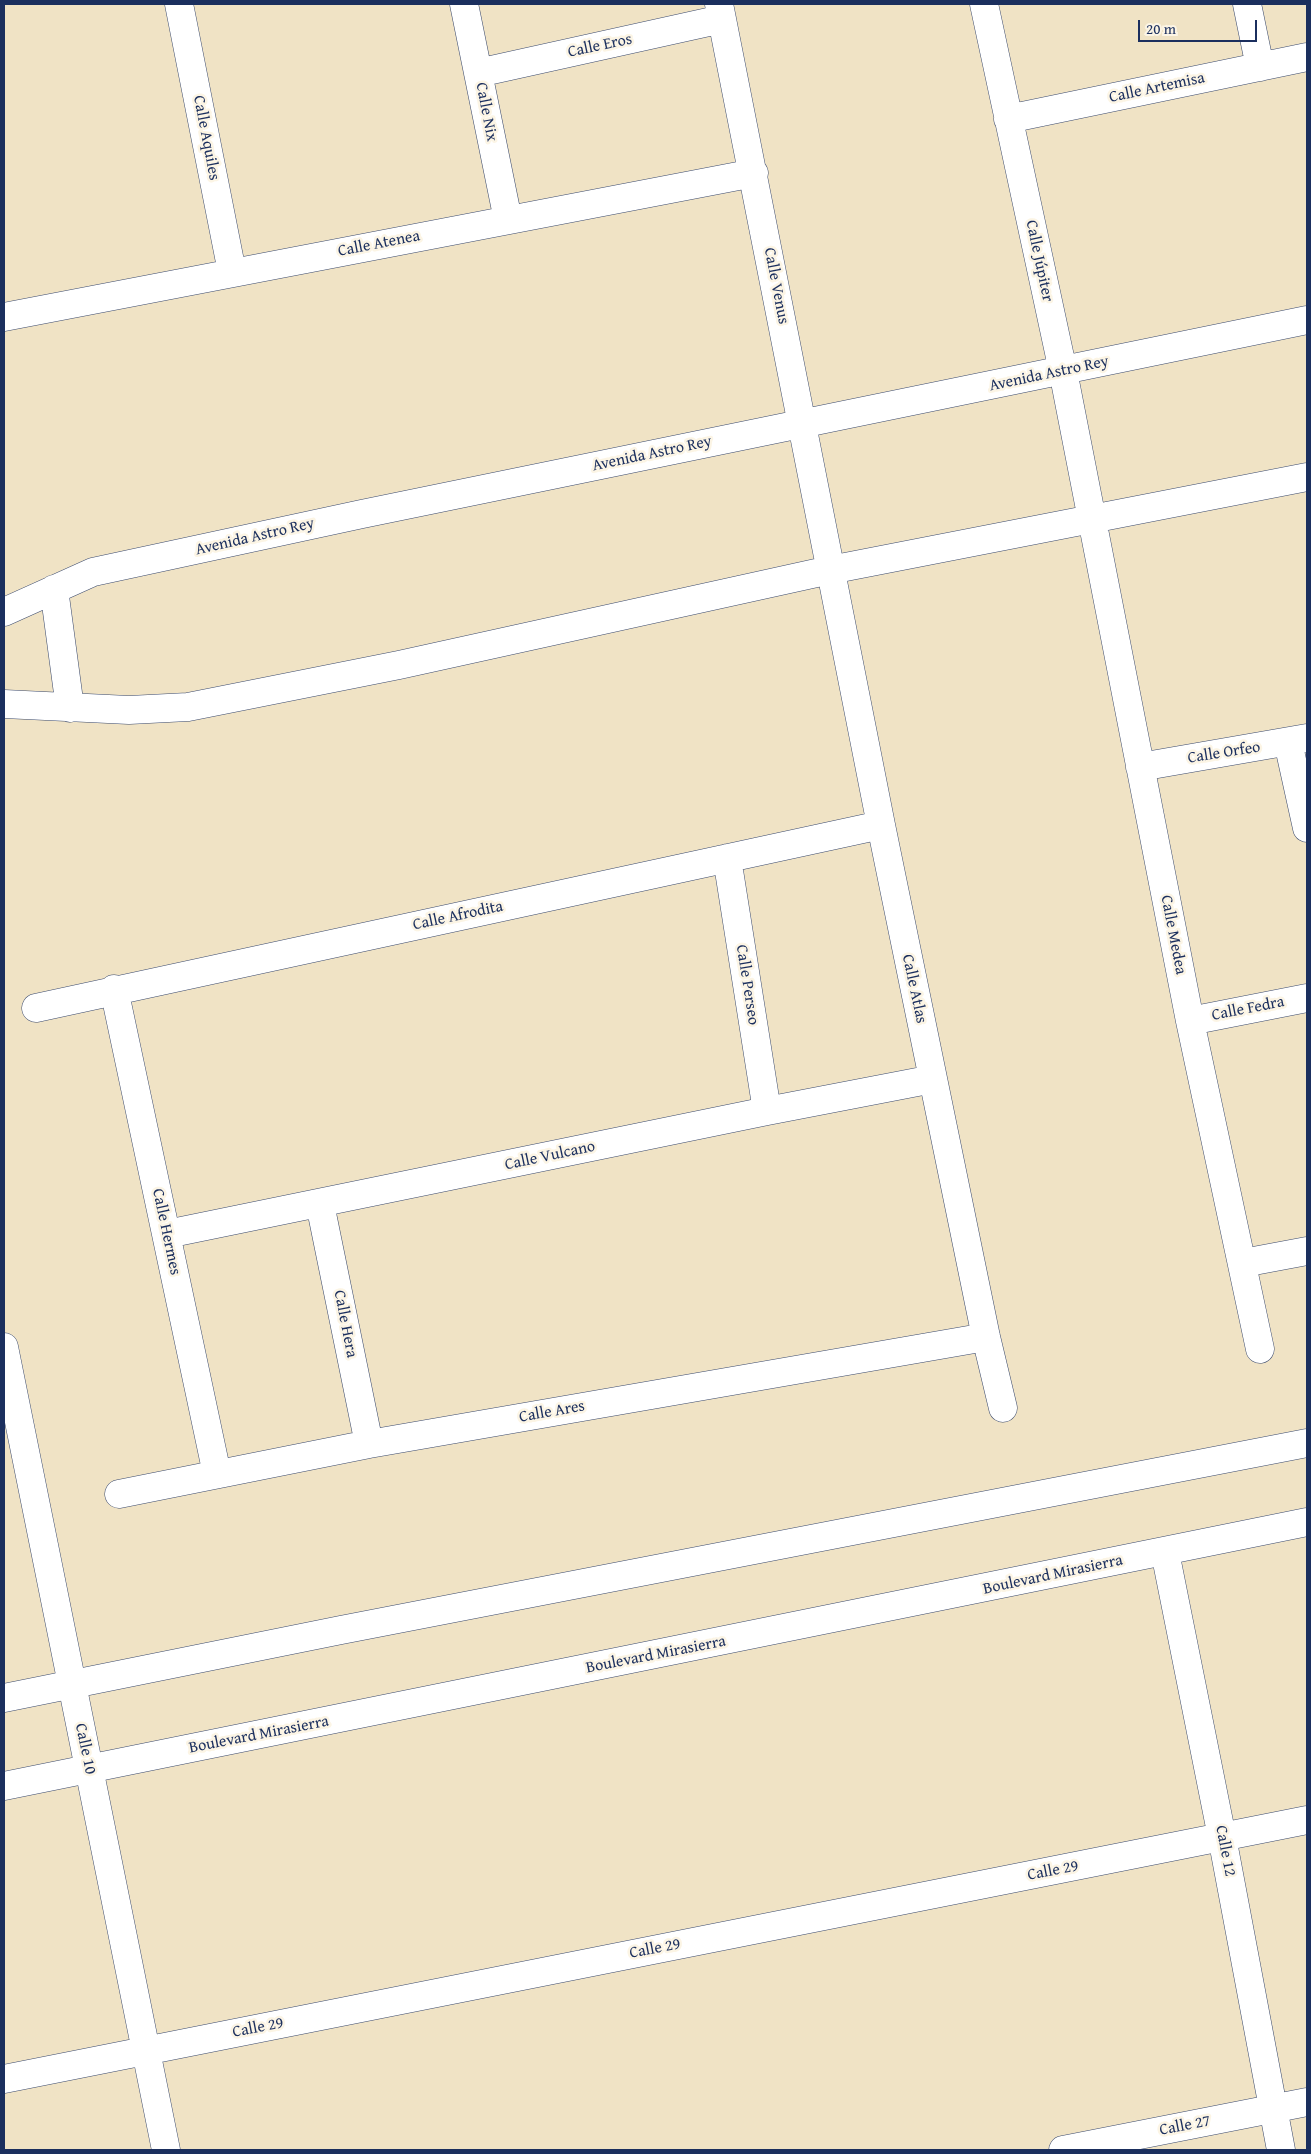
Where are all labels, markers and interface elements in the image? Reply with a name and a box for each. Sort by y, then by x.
scale bar [1141,10,1260,42]
text: 20 m [1146,18,1176,39]
street label: Calle Eros [566,30,634,62]
street label: Calle Artemisa [1107,69,1207,107]
street label: Calle Nix [471,81,501,143]
street label: Calle Aquiles [188,94,224,182]
street label: Calle Júpiter [1021,218,1057,304]
street label: Calle Atenea [336,227,422,261]
street label: Calle Venus [759,246,793,326]
street label: Avenida Astro Rey [988,352,1110,396]
street label: Avenida Astro Rey [591,432,713,476]
street label: Avenida Astro Rey [194,514,316,560]
street label: Calle Orfeo [1186,738,1262,768]
street label: Calle Medea [1156,894,1190,976]
street label: Calle Afrodita [411,897,505,935]
street label: Calle Perseo [731,943,763,1027]
street label: Calle Atlas [897,953,931,1025]
street label: Calle Fedra [1210,993,1286,1025]
street label: Calle Vulcano [503,1137,597,1175]
street label: Calle Hermes [147,1187,185,1277]
street label: Calle Hera [329,1289,361,1359]
street label: Calle Ares [518,1397,586,1427]
street label: Boulevard Mirasierra [981,1551,1125,1599]
street label: Boulevard Mirasierra [584,1632,728,1678]
street label: Boulevard Mirasierra [187,1712,331,1758]
street label: Calle 10 [70,1722,100,1776]
street label: Calle 12 [1211,1824,1239,1878]
street label: Calle 29 [1026,1857,1080,1885]
street label: Calle 29 [628,1935,682,1963]
street label: Calle 29 [231,2014,285,2042]
street label: Calle 27 [1158,2112,1212,2140]

